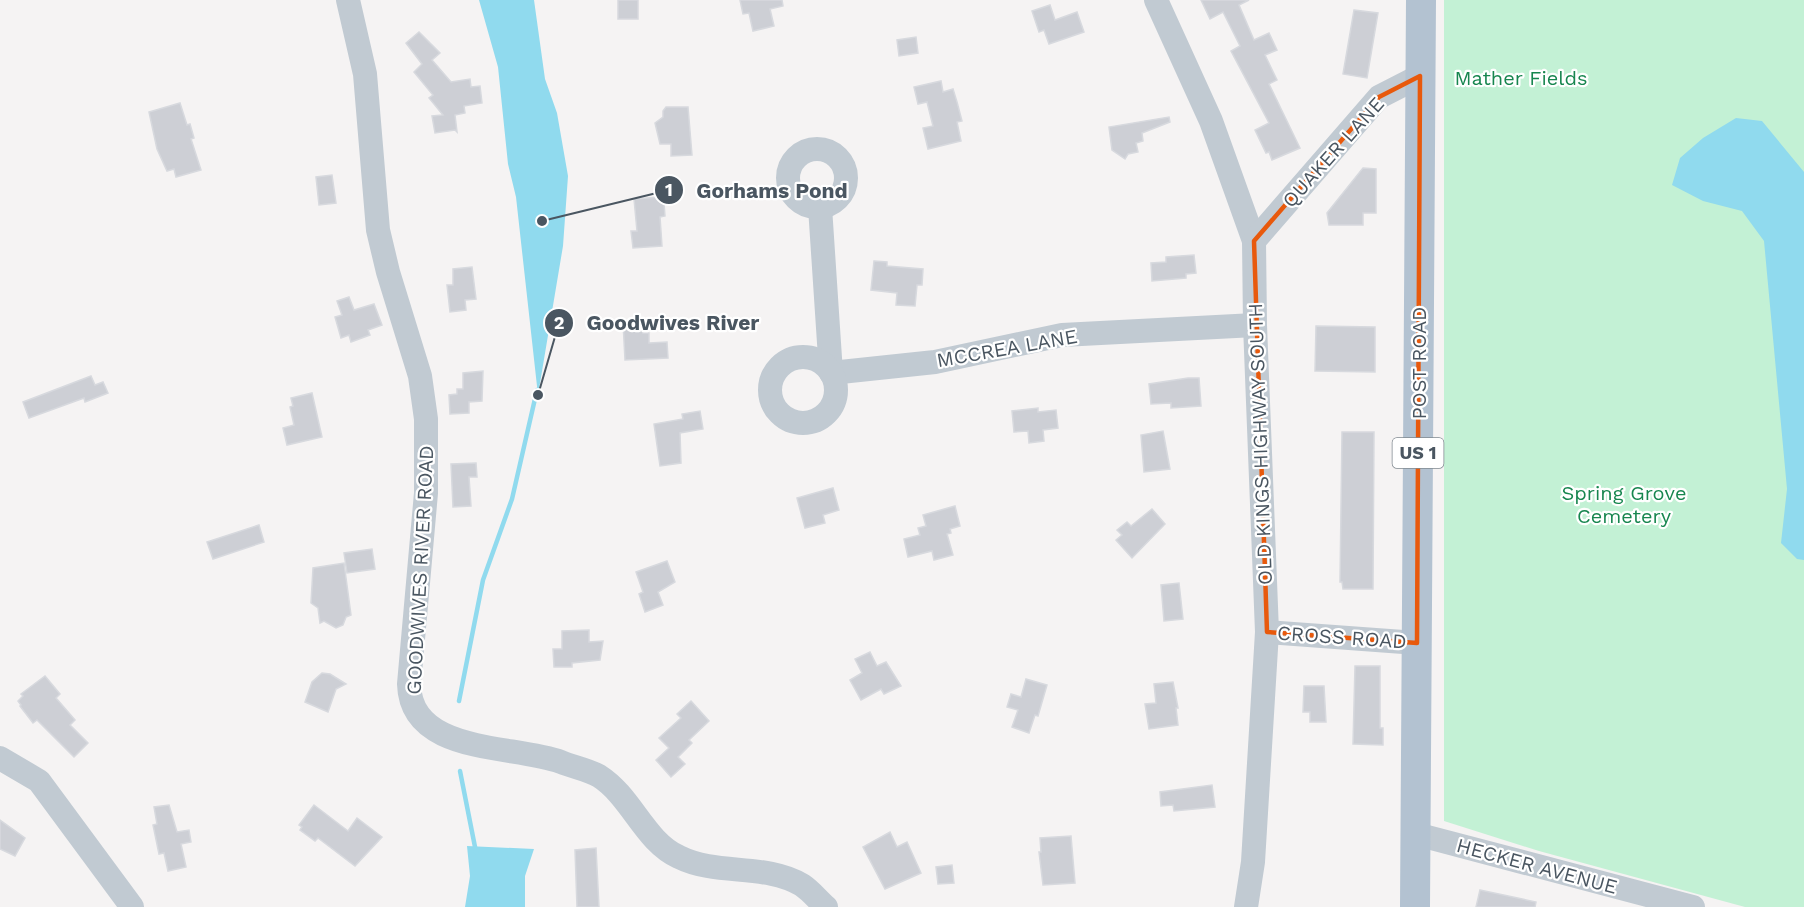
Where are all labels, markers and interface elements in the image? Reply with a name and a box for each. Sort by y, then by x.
park label: Mather Fields [1455,66,1587,90]
street label: QUAKER LANE [1277,92,1389,212]
callout: Gorhams Pond [654,171,860,210]
text: Gorhams Pond [696,178,848,203]
text: 1 [665,179,673,200]
callout: Goodwives River [544,303,771,342]
street label: OLD KINGS HIGHWAY SOUTH [1243,303,1277,585]
street label: POST ROAD [1407,306,1431,420]
text: Goodwives River [587,310,759,335]
text: 2 [554,312,564,333]
street label: MCCREA LANE [935,324,1079,372]
road number: US 1 [1392,438,1444,468]
street label: GOODWIVES RIVER ROAD [401,445,439,695]
park label: Spring Grove Cemetery [1562,481,1686,528]
street label: CROSS ROAD [1277,621,1407,653]
street label: HECKER AVENUE [1454,833,1620,899]

